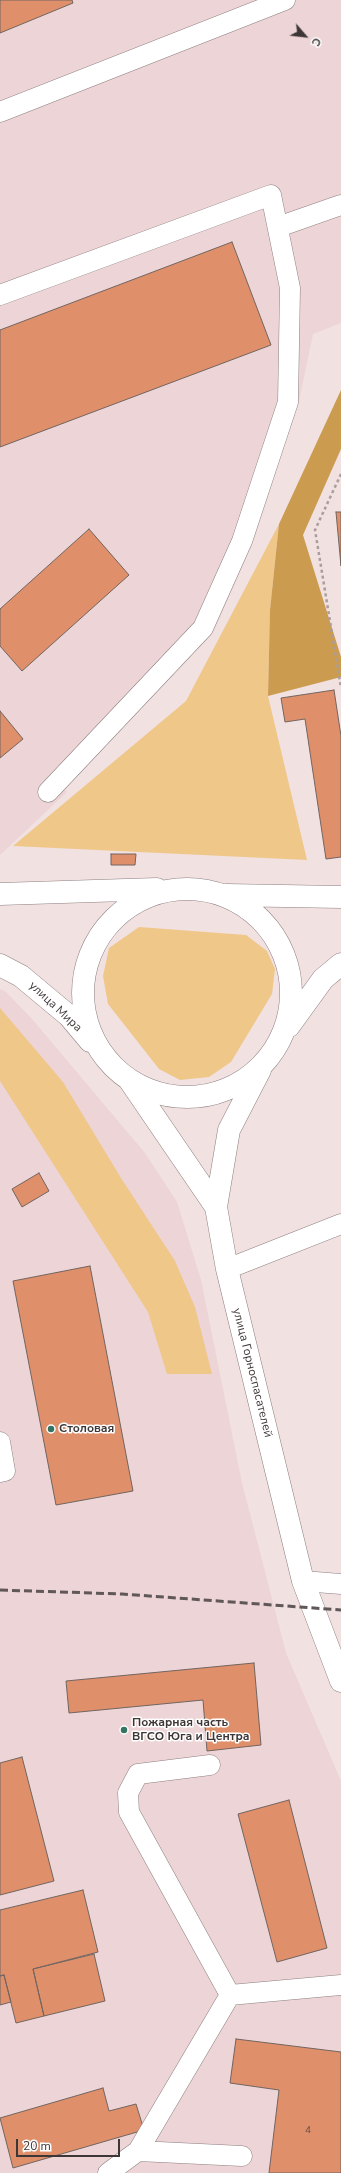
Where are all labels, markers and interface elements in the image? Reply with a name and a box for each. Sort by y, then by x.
north arrow [285,16,325,56]
text: С [308,35,324,49]
street label: улица Мира [25,979,85,1035]
street label: улица Горноспасателей [229,1307,275,1439]
place label: Столовая [59,1422,114,1436]
marker: Столовая [46,1424,56,1434]
place label: Пожарная часть ВГСО Юга и Центра [132,1716,249,1744]
marker: Пожарная часть ВГСО Юга и Центра [119,1725,129,1735]
house number: 4 [305,2125,311,2137]
scale bar [18,2131,122,2157]
text: 20 m [23,2138,51,2154]

